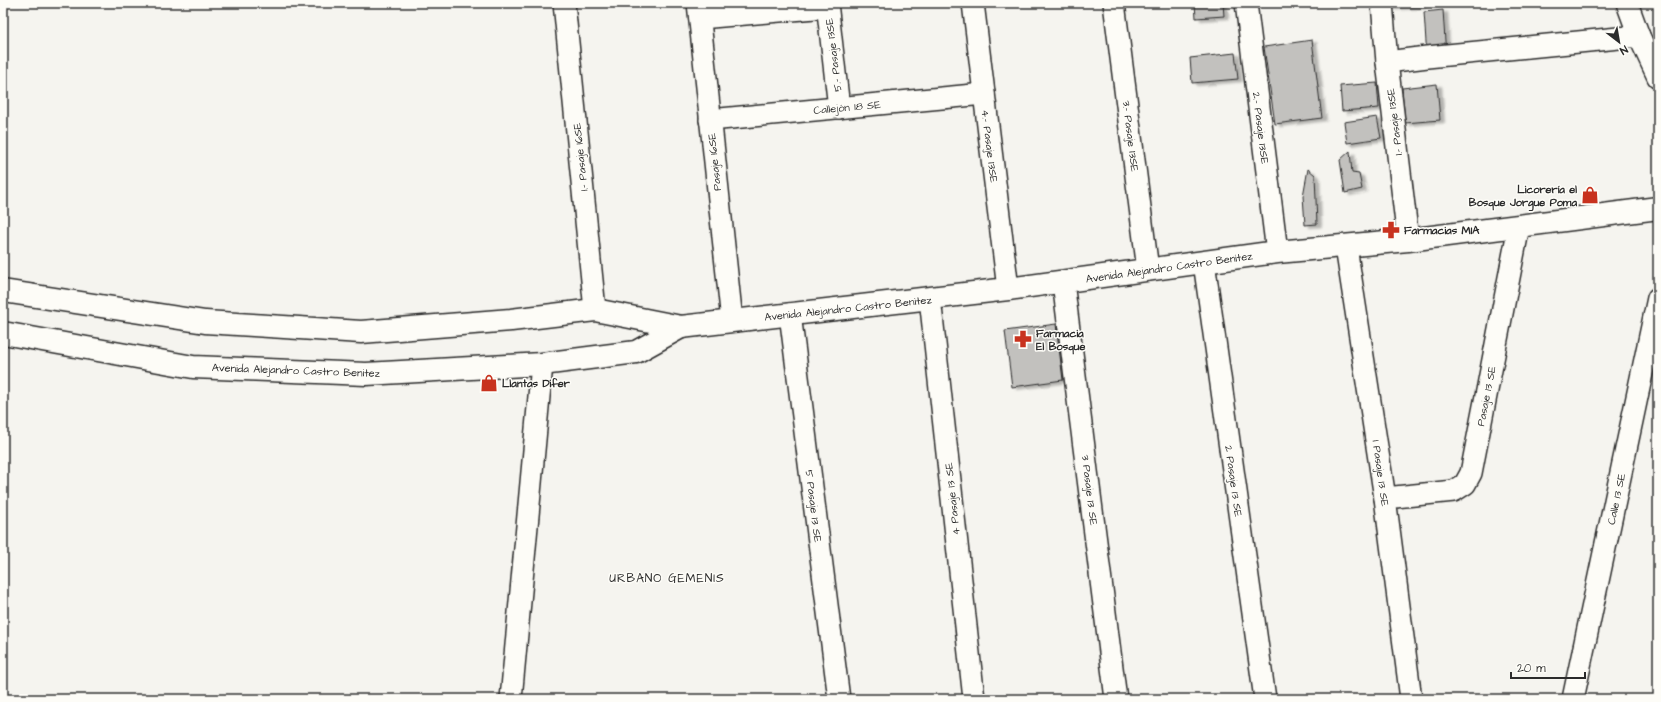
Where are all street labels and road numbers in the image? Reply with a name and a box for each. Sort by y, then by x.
street label: 5.- Pasaje 13SE [821,17,845,92]
street label: 1.- Pasaje 13SE [1383,87,1406,156]
street label: 2.- Pasaje 13SE [1249,91,1272,165]
street label: Callejón 18 SE [813,97,882,118]
street label: 3.- Pasaje 13SE [1119,100,1142,173]
street label: 4.- Pasaje 13SE [978,109,1001,184]
street label: 1.- Pasaje 16SE [569,122,592,192]
street label: Pasaje 16SE [704,132,725,192]
street label: Avenida Alejandro Castro Benitez [1085,248,1254,287]
street label: Avenida Alejandro Castro Benitez [764,292,933,325]
street label: Avenida Alejandro Castro Benitez [212,360,381,381]
street label: Pasaje 13 SE [1473,364,1500,427]
street label: 1 Pasaje 13 SE [1368,439,1393,508]
street label: 2 Pasaje 13 SE [1221,445,1246,518]
street label: 3 Pasaje 13 SE [1078,454,1101,527]
street label: 4 Pasaje 13 SE [941,461,964,536]
street label: 5 Pasaje 13 SE [802,469,825,544]
street label: Calle 13 SE [1604,472,1629,526]

